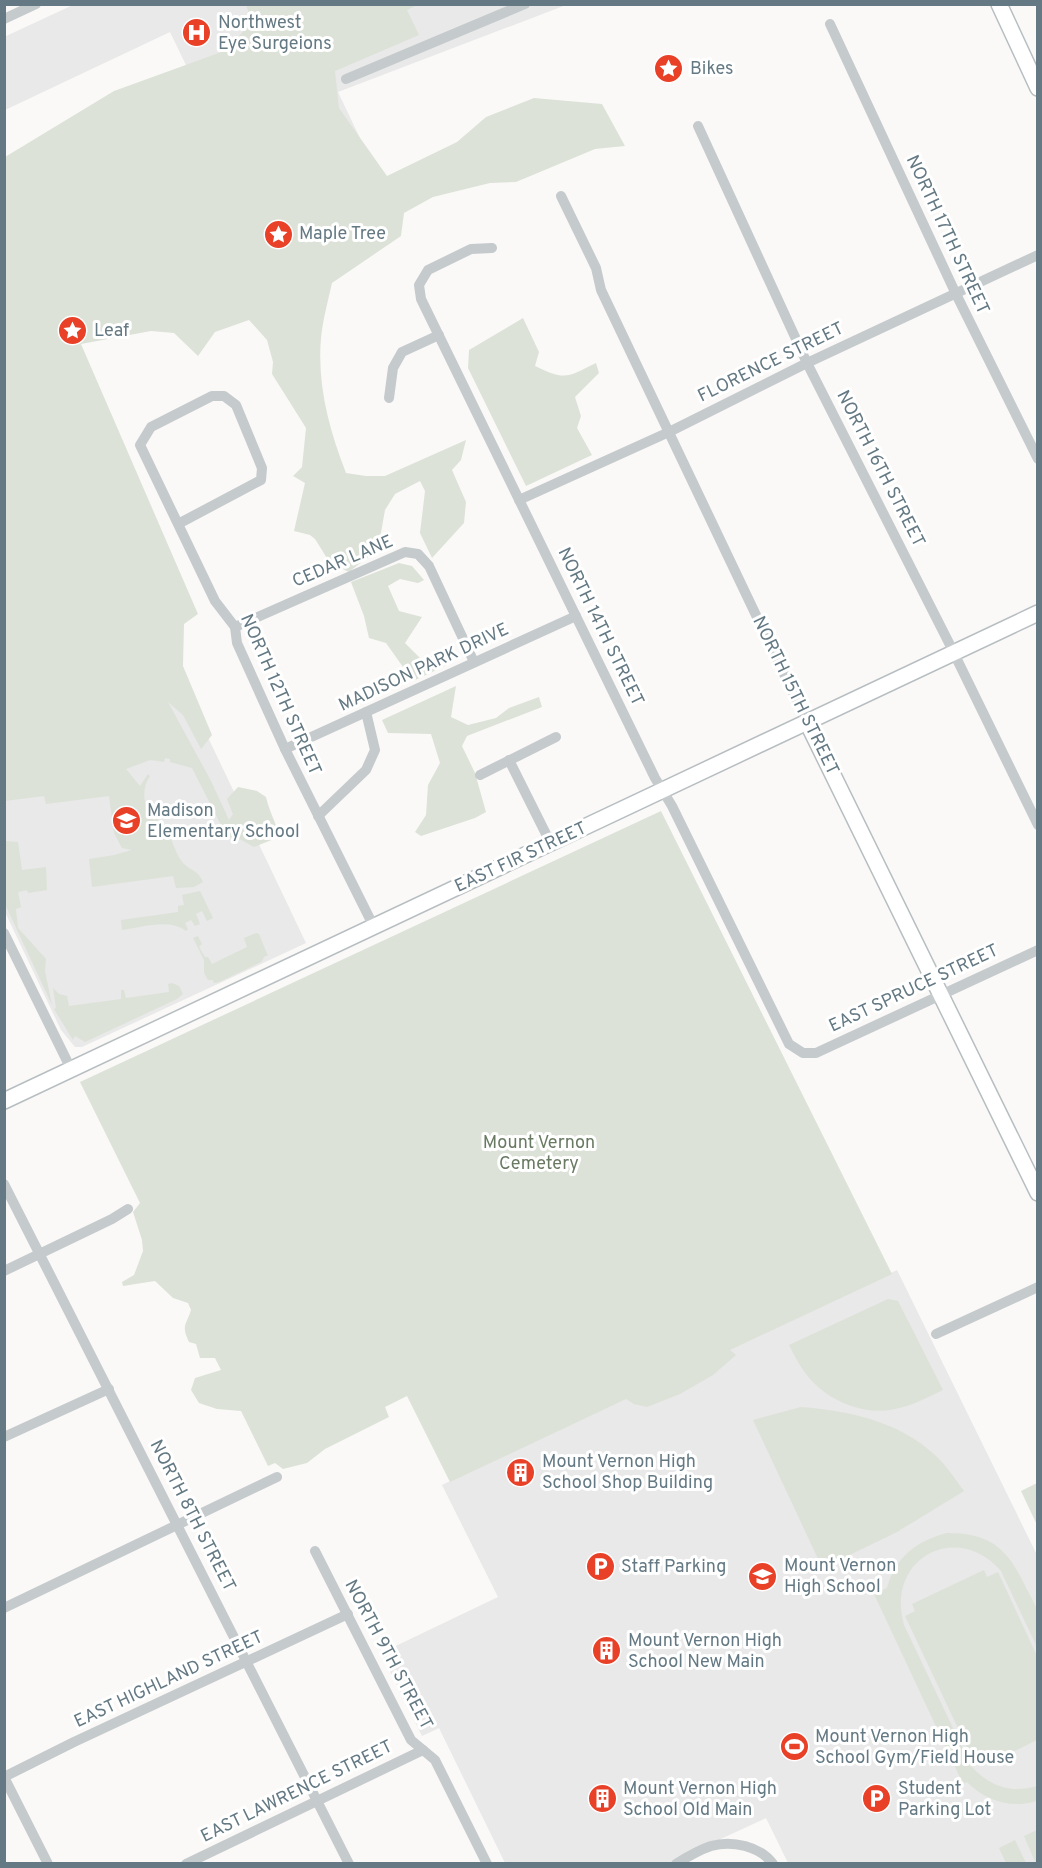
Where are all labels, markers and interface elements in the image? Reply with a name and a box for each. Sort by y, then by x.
place label: Northwest Eye Surgeions [218,12,332,56]
hospital icon: Northwest Eye Surgeions [181,17,213,49]
place icon: Bikes [653,53,685,85]
place label: Bikes [690,58,733,81]
street label: NORTH 17TH STREET [900,152,994,318]
place icon: Maple Tree [262,218,294,250]
place label: Maple Tree [299,223,386,246]
place icon: Leaf [57,315,89,347]
street label: FLORENCE STREET [694,318,848,408]
place label: Leaf [94,320,129,343]
street label: NORTH 16TH STREET [830,387,930,551]
street label: CEDAR LANE [289,530,397,594]
street label: NORTH 14TH STREET [552,544,648,710]
street label: NORTH 12TH STREET [234,611,326,779]
street label: NORTH 15TH STREET [746,613,844,779]
street label: MADISON PARK DRIVE [335,619,513,717]
place label: Madison Elementary School [147,800,300,844]
school or university icon: Madison Elementary School [110,805,142,837]
street label: EAST FIR STREET [451,817,591,899]
street label: EAST SPRUCE STREET [825,940,1003,1038]
park label: Mount Vernon Cemetery [483,1132,595,1176]
street label: NORTH 8TH STREET [144,1436,240,1596]
place label: Mount Vernon High School Shop Building [542,1451,713,1495]
building icon: Mount Vernon High School Shop Building [505,1456,537,1488]
parking icon: Staff Parking [584,1551,616,1583]
place label: Mount Vernon High School [784,1555,896,1599]
place label: Staff Parking [621,1556,726,1579]
school or university icon: Mount Vernon High School [747,1560,779,1592]
street label: NORTH 9TH STREET [339,1576,437,1734]
street label: EAST HIGHLAND STREET [71,1626,267,1734]
place label: Mount Vernon High School New Main [628,1630,782,1674]
building icon: Mount Vernon High School New Main [591,1635,623,1667]
place label: Mount Vernon High School Gym/Field House [815,1726,1014,1770]
sports icon: Mount Vernon High School Gym/Field House [778,1731,810,1763]
street label: EAST LAWRENCE STREET [197,1736,397,1848]
place label: Mount Vernon High School Old Main [623,1778,777,1822]
place label: Student Parking Lot [898,1778,991,1822]
building icon: Mount Vernon High School Old Main [586,1783,618,1815]
parking icon: Student Parking Lot [861,1783,893,1815]

